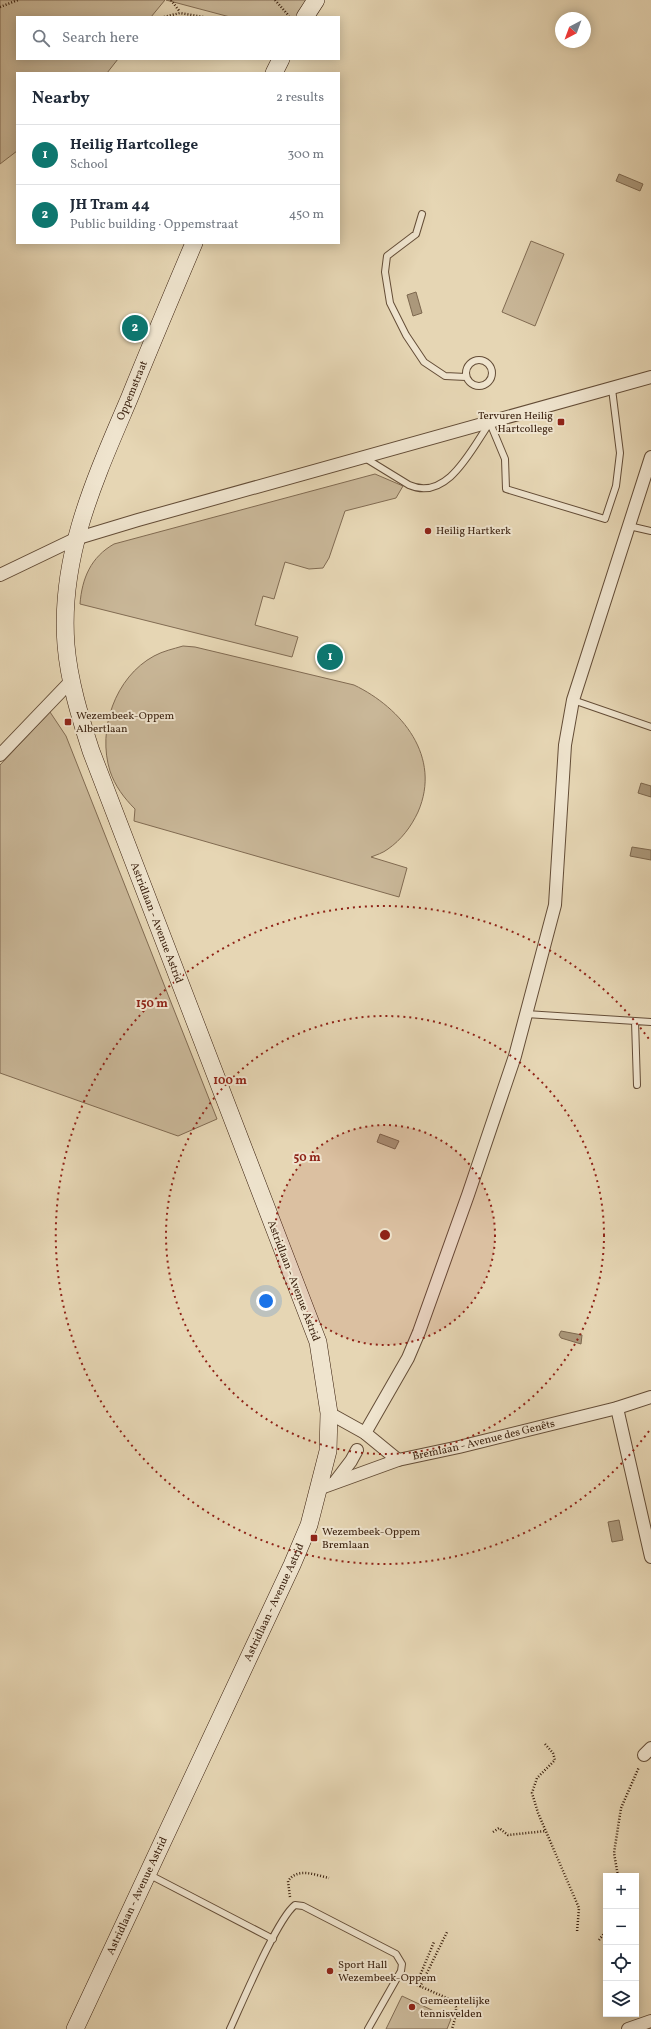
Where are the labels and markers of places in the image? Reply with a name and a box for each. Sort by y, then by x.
pin: 2 [122,313,148,343]
place label: Tervuren Heilig Hartcollege [478,409,553,437]
marker: Tervuren Heilig Hartcollege [556,417,566,427]
place label: Heilig Hartkerk [436,524,511,539]
marker: Heilig Hartkerk [423,526,433,536]
pin: 1 [317,642,343,672]
place label: Wezembeek-Oppem Albertlaan [76,709,175,737]
marker: Wezembeek-Oppem Albertlaan [63,717,73,727]
centre of rings [378,1228,392,1242]
place label: Wezembeek-Oppem Bremlaan [322,1525,421,1553]
marker: Wezembeek-Oppem Bremlaan [309,1533,319,1543]
place label: Sport Hall Wezembeek-Oppem [338,1958,437,1986]
marker: Sport Hall Wezembeek-Oppem [325,1966,335,1976]
place label: Gemeentelijke tennisvelden [420,1994,490,2022]
marker: Gemeentelijke tennisvelden [407,2002,417,2012]

